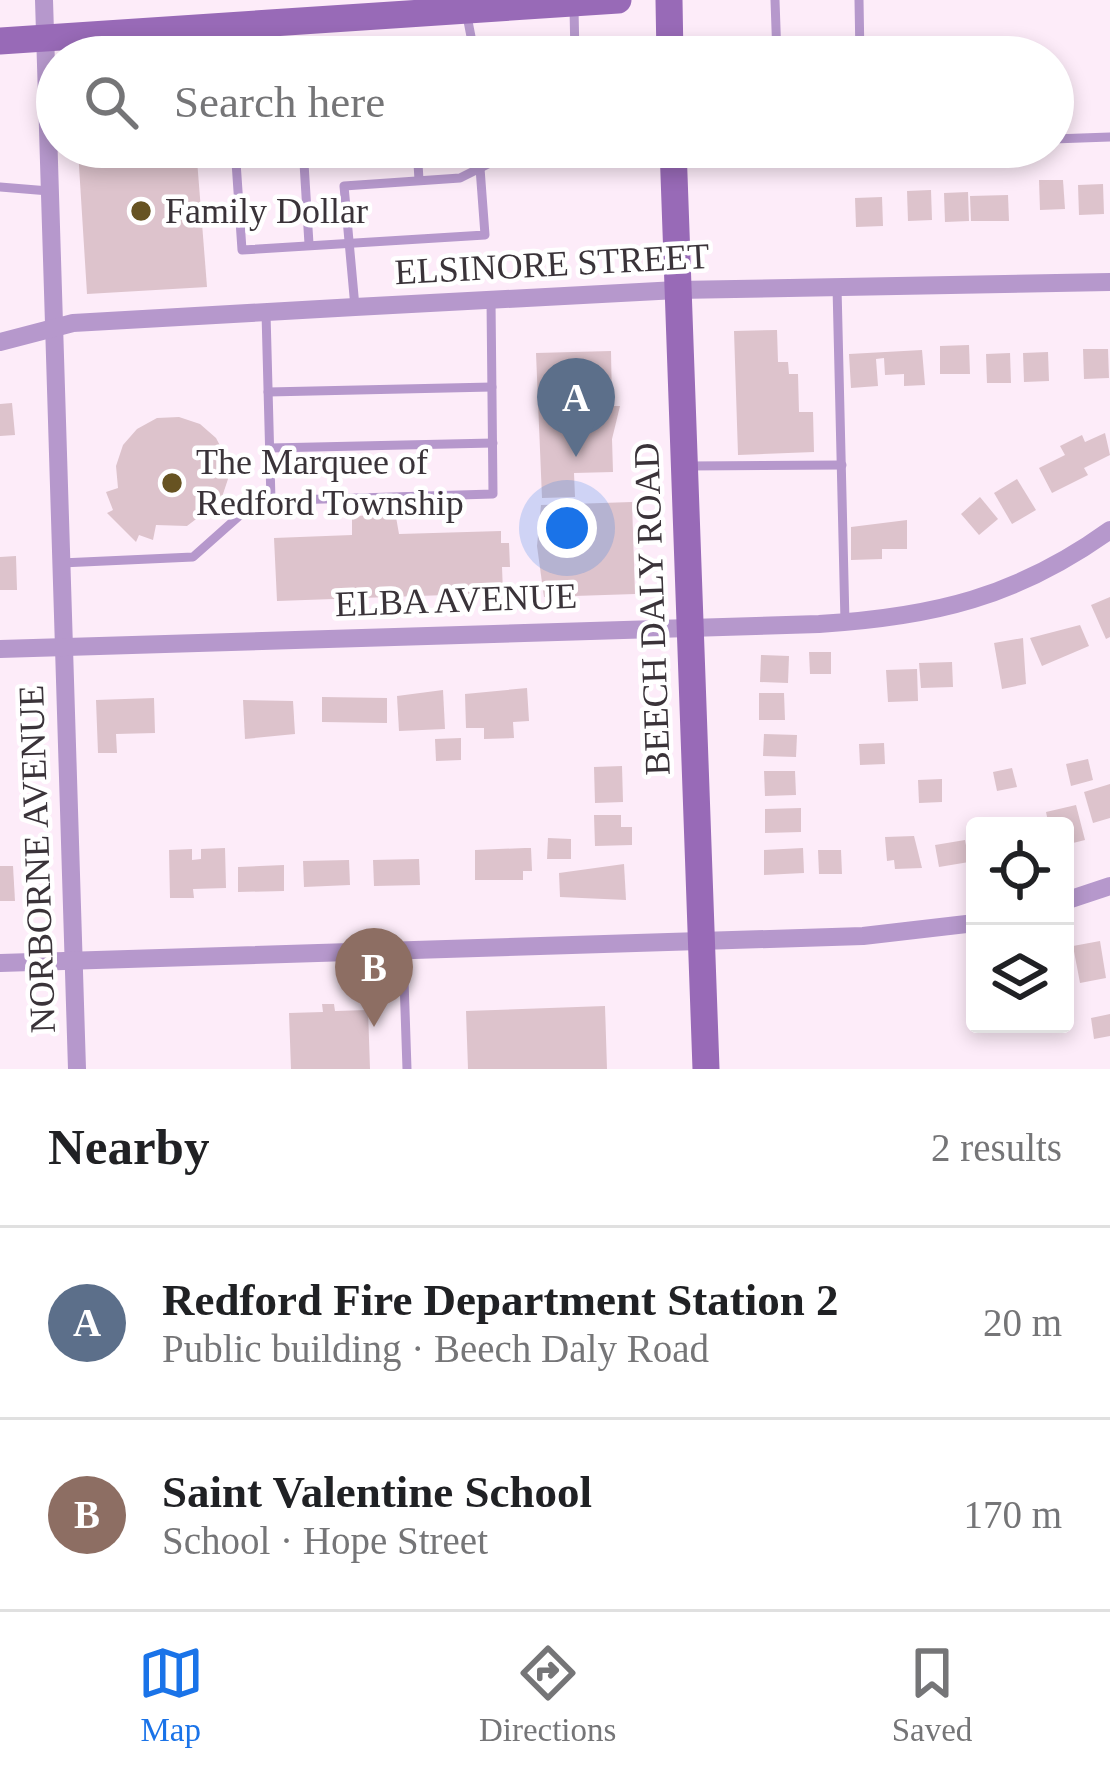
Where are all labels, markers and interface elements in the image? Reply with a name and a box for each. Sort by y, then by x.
search box [36,36,1074,168]
icon: search [78,69,144,135]
text: Search here [174,77,385,127]
place label: Family Dollar [165,191,368,231]
marker: Family Dollar [128,198,154,224]
street label: ELSINORE STREET [394,236,710,292]
pin: A [537,358,615,457]
place label: The Marquee of Redford Township [196,442,464,523]
street label: BEECH DALY ROAD [626,442,678,776]
marker: The Marquee of Redford Township [159,470,185,496]
your location [537,498,597,558]
street label: ELBA AVENUE [334,576,578,624]
street label: NORBORNE AVENUE [11,684,63,1034]
map controls [966,817,1074,1033]
button: locate [966,817,1074,925]
button: layers [966,925,1074,1033]
pin: B [335,928,413,1027]
text: Nearby [48,1119,209,1175]
text: 2 results [931,1126,1062,1169]
text: Redford Fire Department Station 2 [162,1275,839,1325]
text: A [73,1301,101,1344]
text: 20 m [983,1301,1062,1344]
text: Public building · Beech Daly Road [162,1327,709,1370]
text: Saint Valentine School [162,1467,592,1517]
text: B [74,1493,100,1536]
text: 170 m [963,1493,1062,1536]
text: School · Hope Street [162,1519,488,1562]
tab: Map [138,1640,204,1749]
tab: Directions [479,1640,616,1749]
tab: Saved [892,1640,972,1749]

